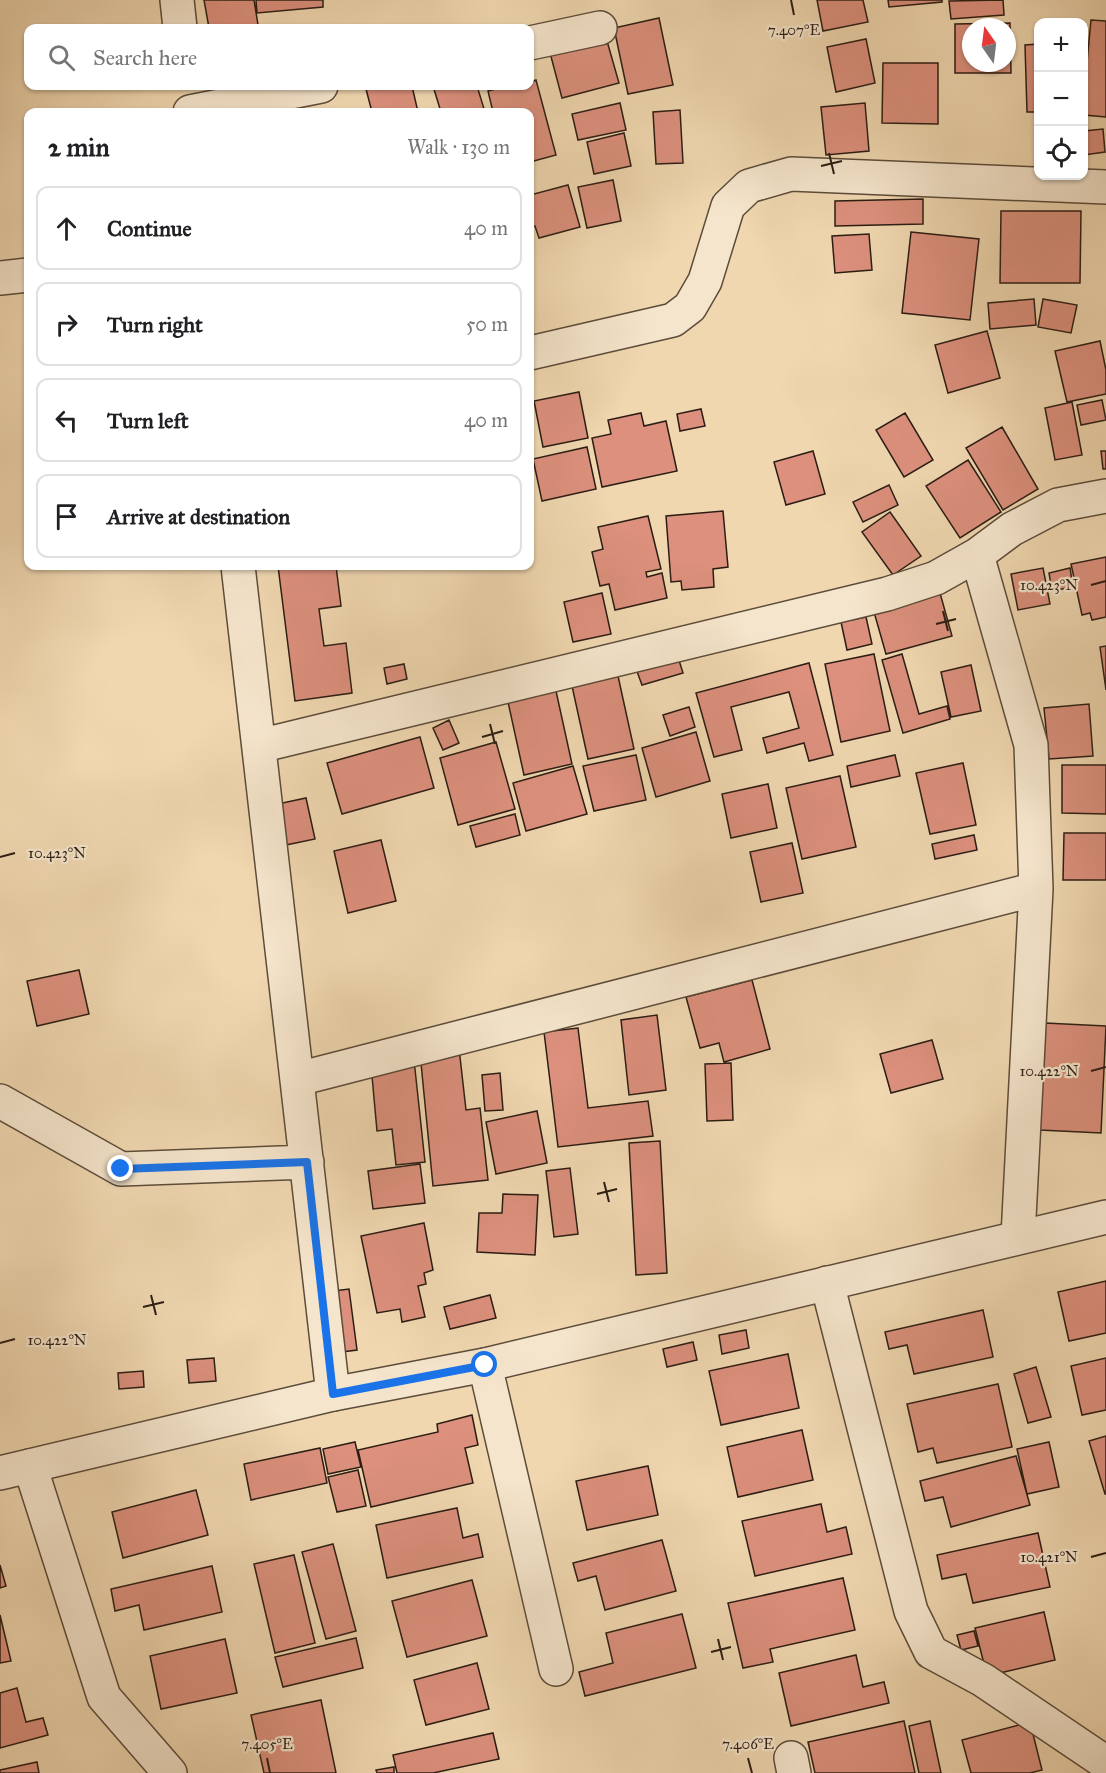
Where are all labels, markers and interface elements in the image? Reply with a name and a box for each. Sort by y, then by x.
north arrow [962,18,1016,72]
map controls [1034,18,1088,180]
button: + [1034,18,1088,72]
text: 7.407°E [768,21,820,39]
search box [24,24,534,90]
icon: search [45,41,78,74]
text: Search here [93,44,197,71]
button: − [1034,72,1088,126]
button: locate [1034,126,1088,180]
text: 2 min [48,131,109,163]
text: Walk · 130 m [407,135,510,159]
icon: ahead [50,212,83,245]
text: Continue [107,215,192,242]
text: 40 m [464,216,508,240]
icon: right [50,308,83,341]
text: Turn right [107,311,203,338]
text: 50 m [466,312,508,336]
icon: left [50,404,83,437]
text: Turn left [107,407,189,434]
text: 40 m [464,408,508,432]
icon: arrive [50,500,83,533]
text: Arrive at destination [107,503,290,530]
text: 10.423°N [1020,576,1078,594]
text: 10.423°N [28,844,86,862]
text: 10.422°N [1019,1062,1079,1080]
route end [107,1155,133,1181]
text: 10.422°N [27,1331,87,1349]
route start [471,1351,497,1377]
text: 10.421°N [1020,1548,1078,1566]
text: 7.405°E [241,1735,293,1753]
text: 7.406°E [722,1735,774,1753]

